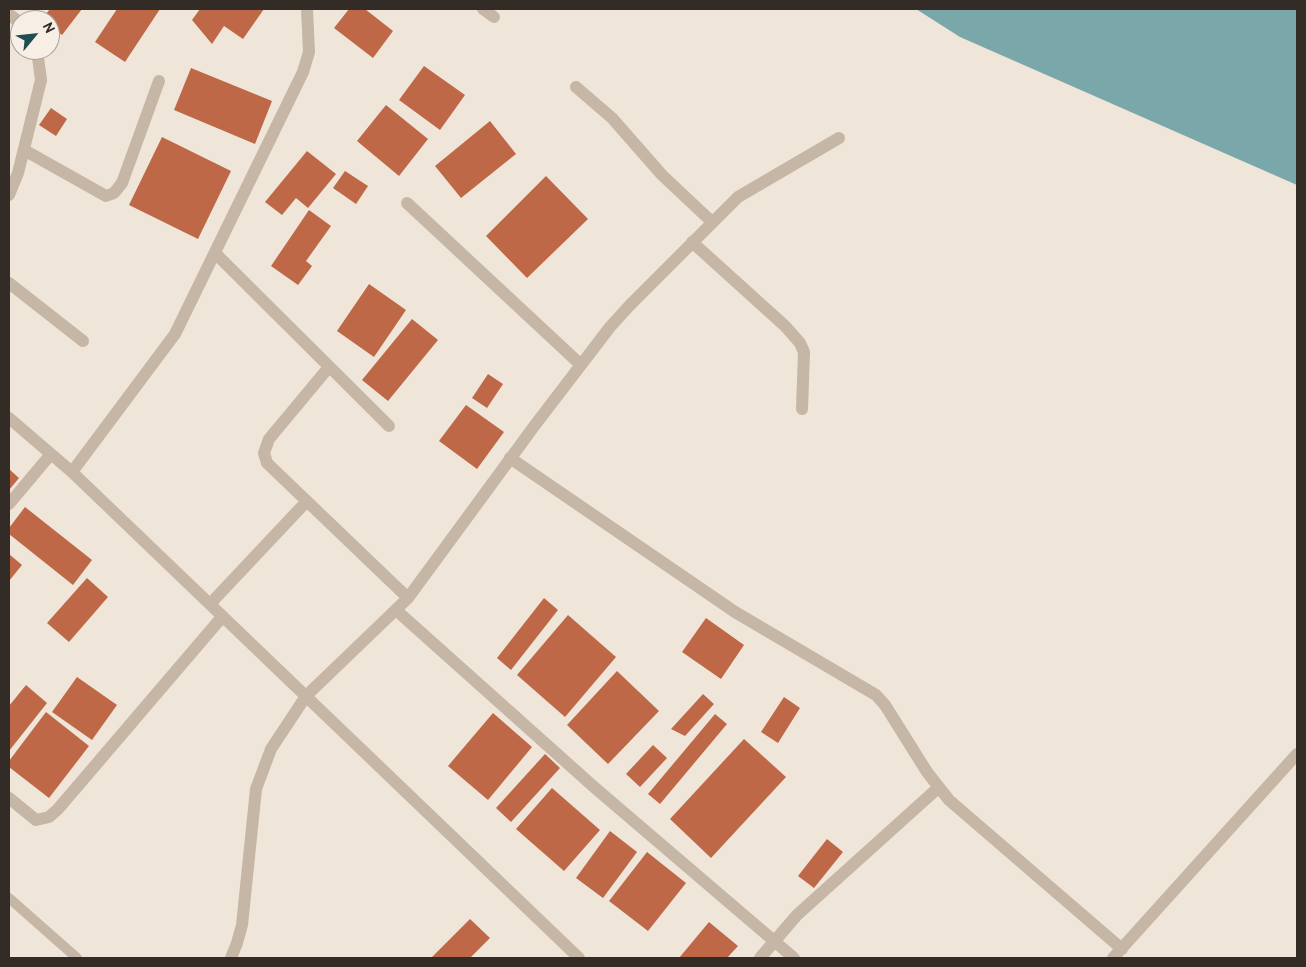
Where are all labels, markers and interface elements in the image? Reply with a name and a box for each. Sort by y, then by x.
north arrow [10,10,60,60]
text: N [38,20,58,37]

